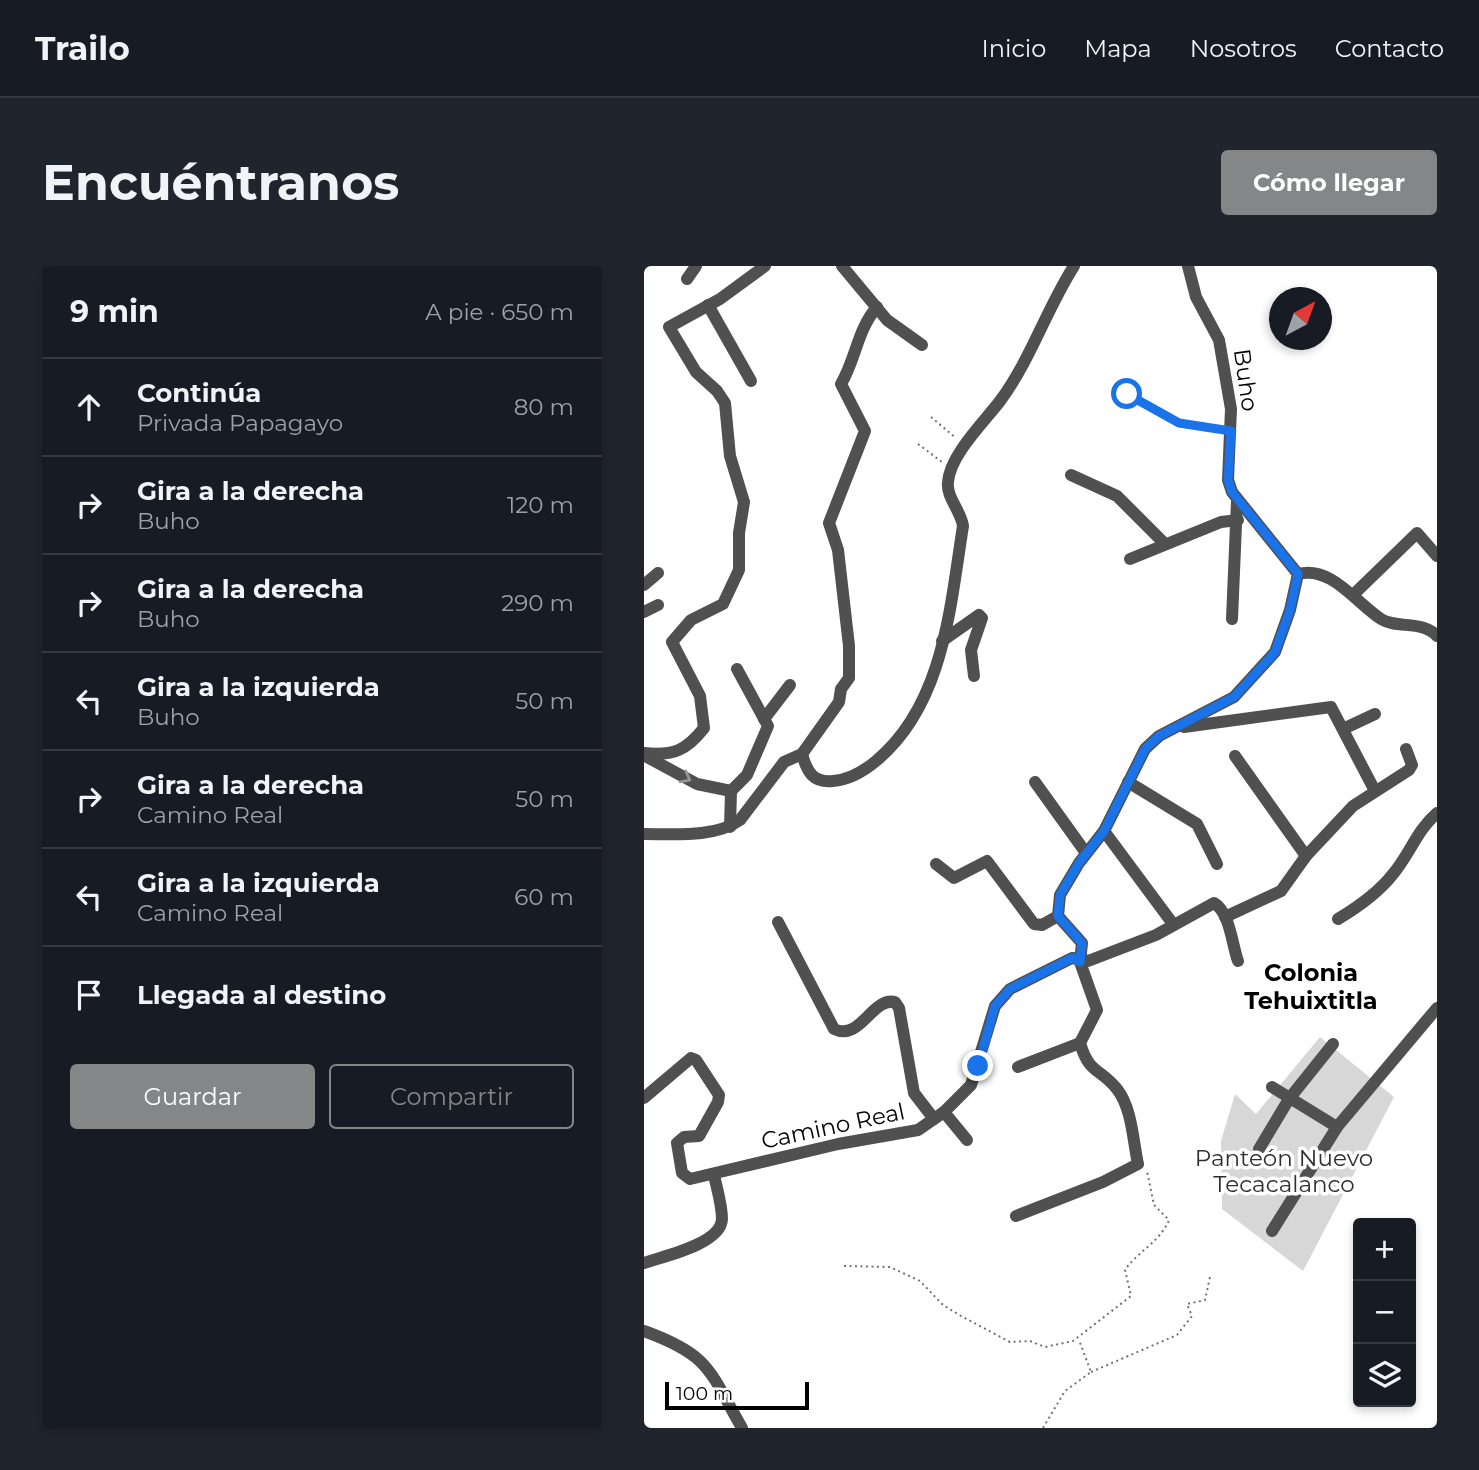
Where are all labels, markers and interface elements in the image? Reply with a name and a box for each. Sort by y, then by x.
text: Trailo [35,28,130,68]
text: Inicio [981,34,1046,63]
text: Mapa [1084,34,1152,63]
text: Nosotros [1190,34,1297,63]
text: Contacto [1335,34,1444,63]
button: Cómo llegar [1221,150,1437,215]
text: Encuéntranos [42,153,399,212]
north arrow [1269,287,1332,350]
text: 9 min [70,293,159,330]
text: A pie · 650 m [425,298,574,326]
street label: Buho [1228,347,1264,413]
text: Continúa [137,377,261,409]
route start [1111,378,1142,409]
icon: ahead [70,388,108,426]
text: 80 m [514,393,574,421]
text: Privada Papagayo [137,409,343,437]
text: Gira a la derecha [137,475,364,507]
icon: right [70,486,108,524]
text: 120 m [507,491,574,519]
text: Buho [137,507,200,535]
text: Gira a la derecha [137,573,364,605]
icon: right [70,584,108,622]
text: 290 m [501,589,574,617]
text: Buho [137,605,200,633]
text: Gira a la izquierda [137,671,380,703]
icon: left [70,682,108,720]
text: 50 m [515,687,574,715]
text: Buho [137,703,200,731]
text: Gira a la derecha [137,769,364,801]
one-way arrow [679,770,691,783]
icon: right [70,780,108,818]
text: 50 m [515,785,574,813]
text: Camino Real [137,801,283,829]
text: Gira a la izquierda [137,867,380,899]
icon: left [70,878,108,916]
text: 60 m [514,883,574,911]
text: Camino Real [137,899,283,927]
district label: Colonia Tehuixtitla [1244,958,1378,1015]
icon: arrive [70,976,108,1014]
text: Llegada al destino [137,979,386,1011]
route end [962,1050,993,1081]
button: Guardar [70,1064,315,1129]
button: Compartir [329,1064,574,1129]
street label: Camino Real [759,1097,907,1155]
park label: Panteón Nuevo Tecacalanco [1195,1144,1373,1198]
map controls [1353,1218,1416,1407]
button: + [1353,1218,1416,1281]
button: − [1353,1281,1416,1344]
button: layers [1353,1344,1416,1407]
scale bar [665,1379,808,1411]
text: 100 m [676,1382,733,1405]

